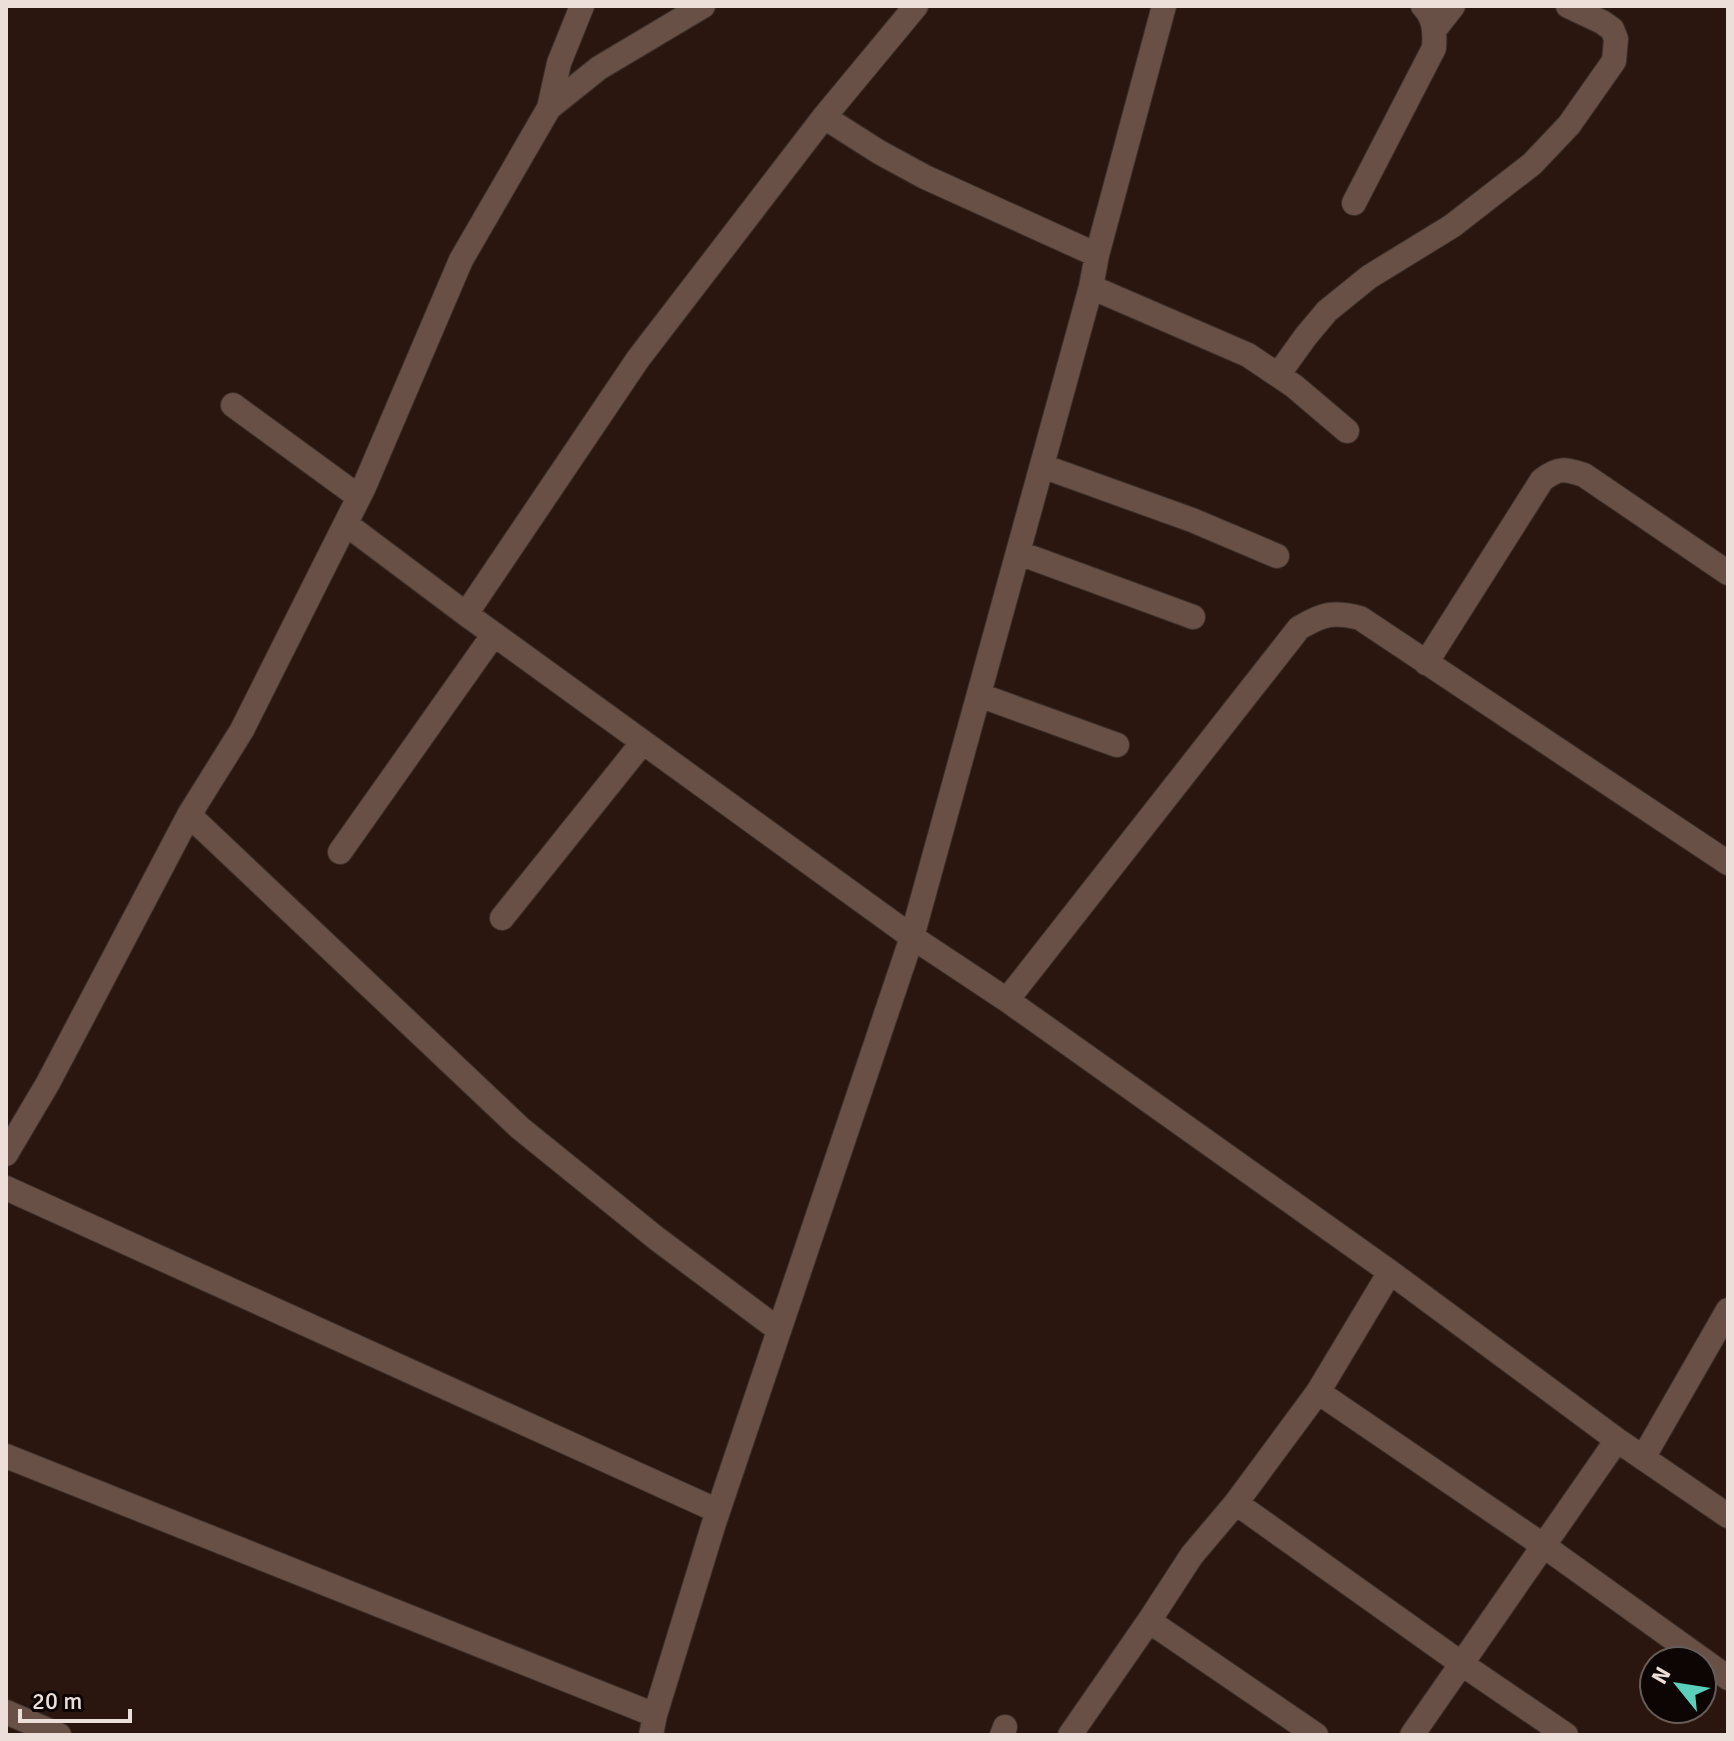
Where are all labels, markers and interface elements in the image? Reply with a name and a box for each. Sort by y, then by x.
north arrow [1638,1645,1718,1725]
text: N [1646,1662,1677,1689]
scale bar [20,1673,130,1723]
text: 20 m [32,1686,82,1716]

